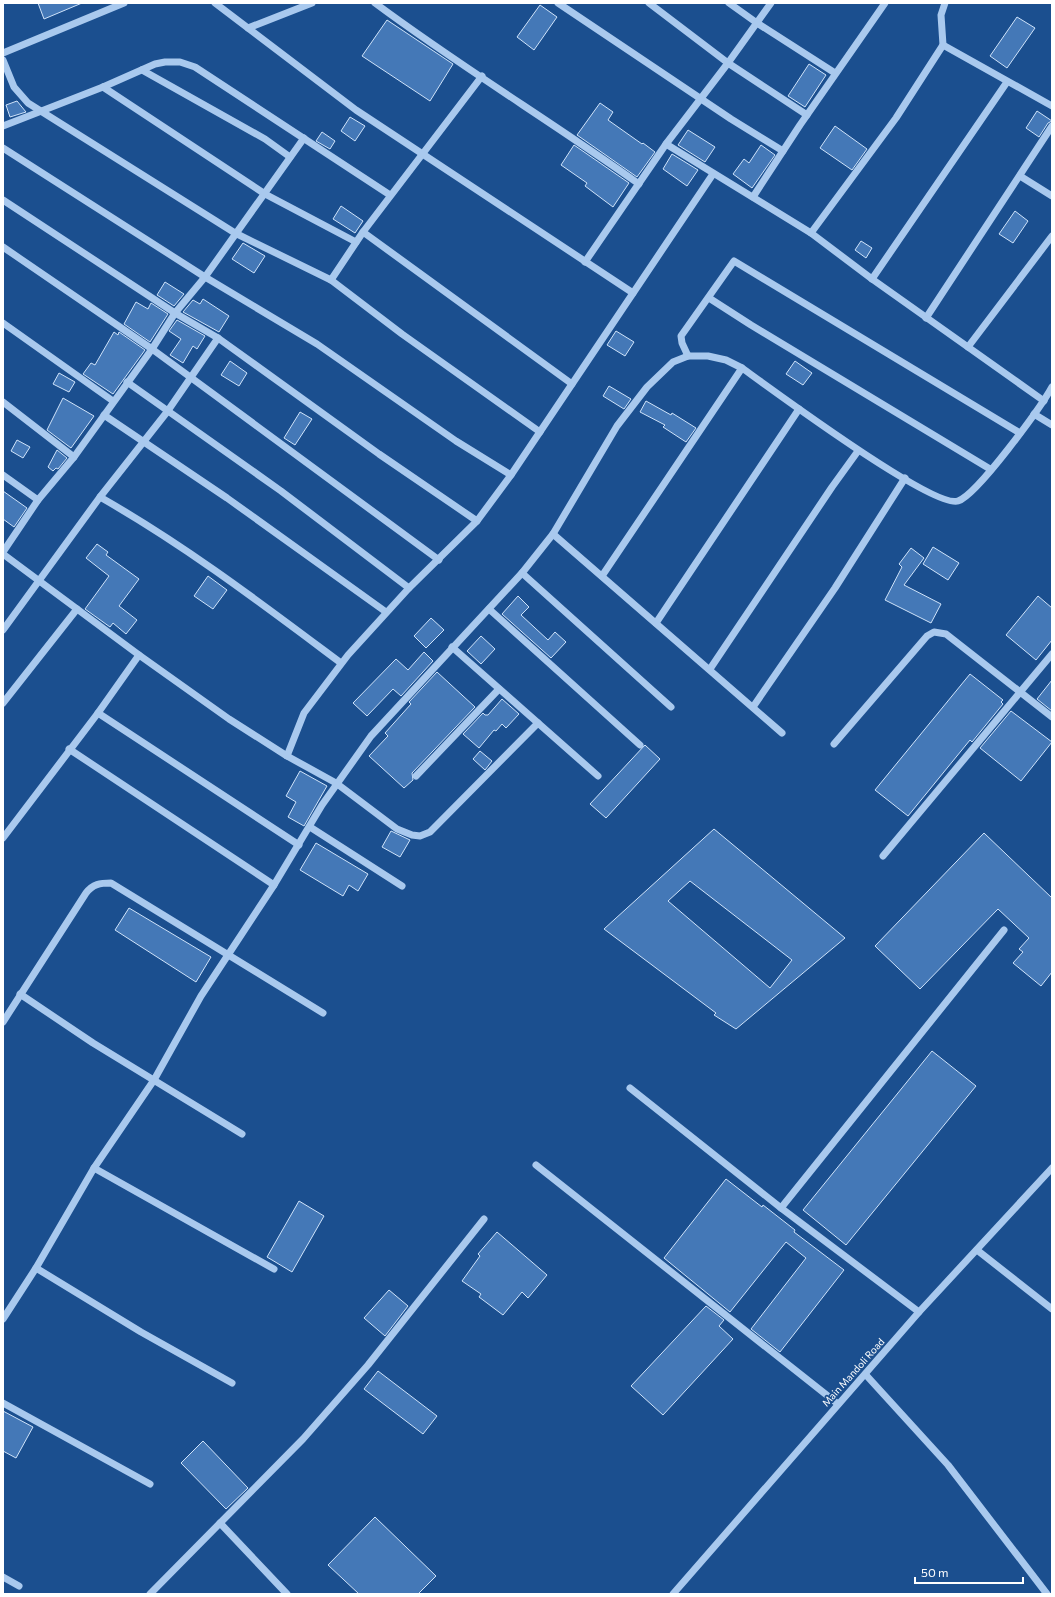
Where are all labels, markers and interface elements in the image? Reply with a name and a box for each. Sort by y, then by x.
street label: Main Mandoli Road [819,1335,887,1409]
scale bar [915,1559,1023,1585]
text: 50 m [921,1565,949,1579]

